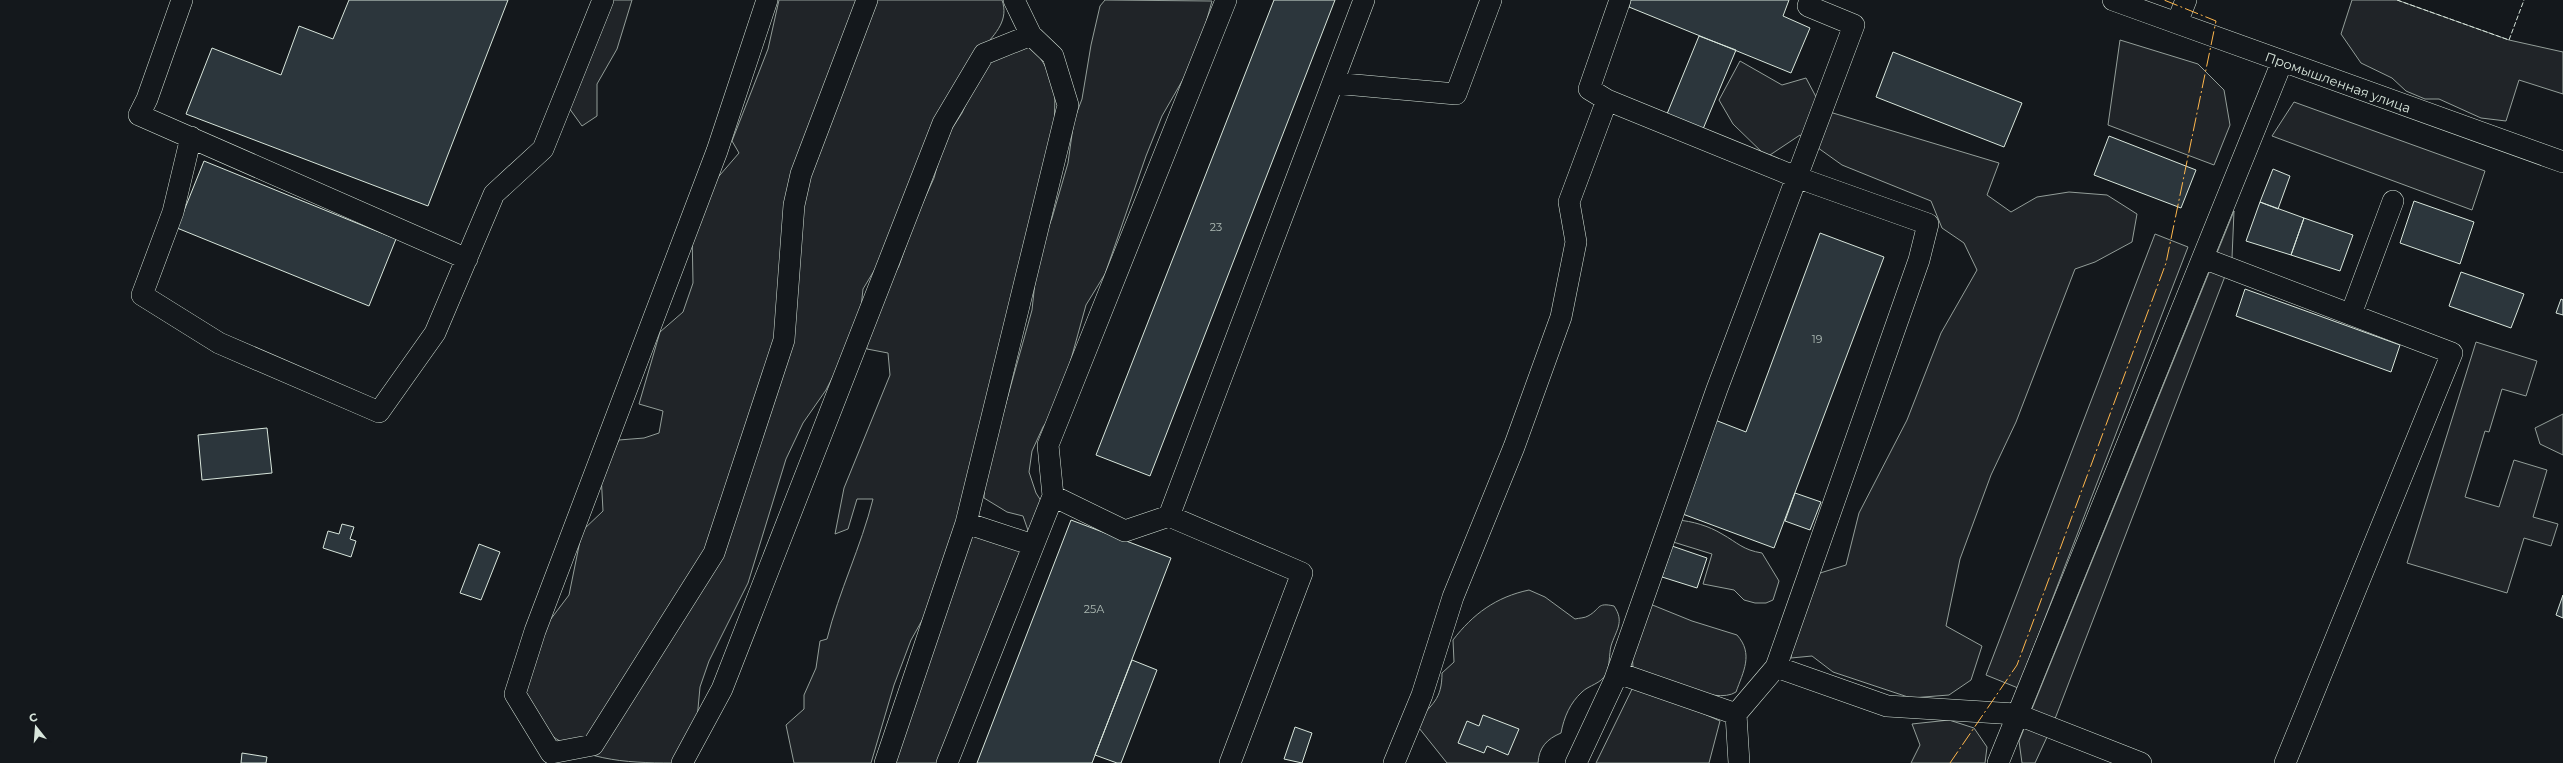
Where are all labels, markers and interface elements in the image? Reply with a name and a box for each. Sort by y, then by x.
street label: Промышленная улица [2263,48,2413,116]
house number: 23 [1210,220,1222,234]
house number: 19 [1812,332,1823,346]
house number: 25А [1084,602,1105,616]
north arrow [16,707,56,747]
text: С [27,710,39,725]

